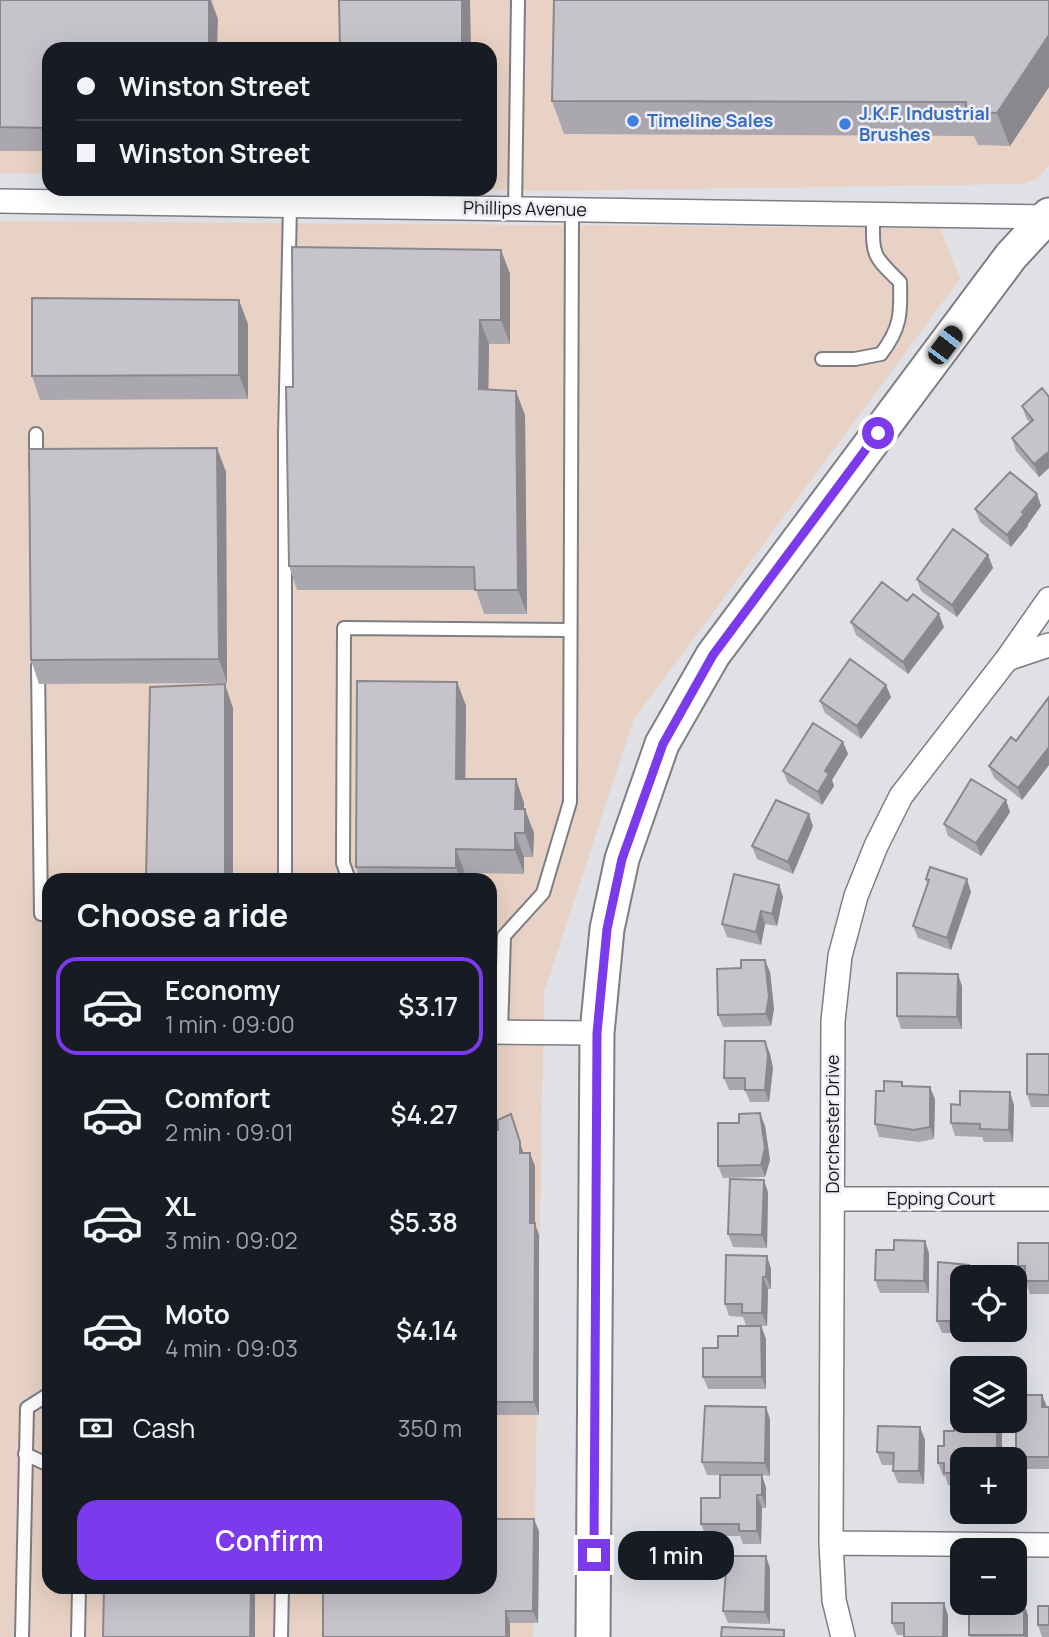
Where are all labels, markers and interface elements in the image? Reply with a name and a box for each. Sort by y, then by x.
text: Winston Street [119,68,311,104]
place label: J.K.F. Industrial Brushes [859,101,990,146]
place label: Timeline Sales [647,108,774,132]
marker: Timeline Sales [625,113,641,129]
marker: J.K.F. Industrial Brushes [837,116,853,132]
text: Winston Street [119,135,311,171]
street label: Phillips Avenue [463,195,587,221]
car [924,322,967,368]
route start [862,417,894,449]
text: Choose a ride [77,893,288,937]
text: Economy [165,972,280,1008]
icon: car [81,975,144,1038]
text: $3.17 [398,988,458,1024]
text: 1 min · 09:00 [165,1008,295,1040]
street label: Dorchester Drive [820,1054,844,1194]
text: Comfort [165,1080,271,1116]
icon: car [81,1083,144,1146]
text: $4.27 [391,1096,458,1132]
text: 2 min · 09:01 [165,1116,294,1148]
street label: Epping Court [887,1186,995,1210]
text: XL [165,1188,196,1224]
icon: car [81,1191,144,1254]
text: $5.38 [389,1204,458,1240]
text: 3 min · 09:02 [165,1224,298,1256]
map controls [950,1265,1027,1615]
button: locate [950,1265,1027,1342]
text: Moto [165,1296,230,1332]
icon: car [81,1299,144,1362]
text: $4.14 [396,1312,458,1348]
text: 4 min · 09:03 [165,1332,298,1364]
button: layers [950,1356,1027,1433]
icon: cash [77,1409,115,1447]
text: Cash [133,1410,195,1446]
text: 350 m [398,1412,462,1444]
button: + [950,1447,1027,1524]
button: Confirm [77,1500,462,1580]
callout: 1 min [618,1530,734,1580]
button: − [950,1538,1027,1615]
route end [578,1539,610,1571]
text: 1 min [649,1539,703,1571]

